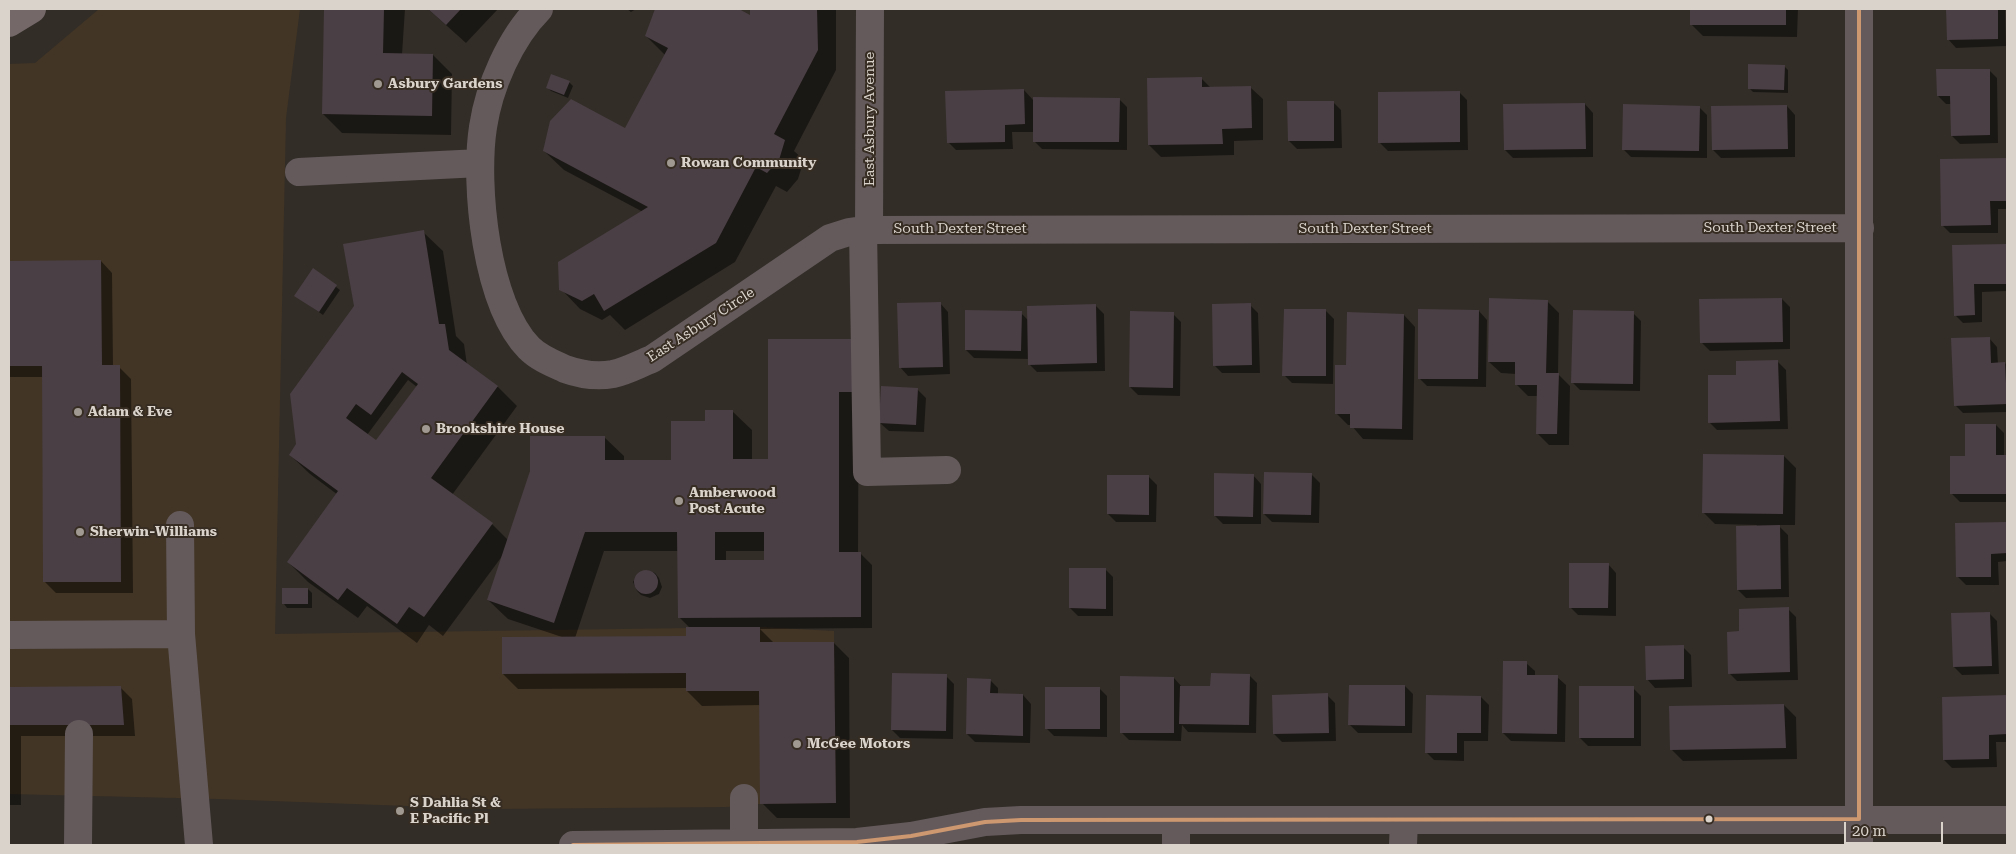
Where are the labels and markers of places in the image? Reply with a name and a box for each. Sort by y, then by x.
place label: Asbury Gardens [388,76,502,92]
marker: Asbury Gardens [372,78,384,90]
place label: Rowan Community [681,155,816,171]
marker: Rowan Community [665,157,677,169]
place label: Adam & Eve [88,404,172,420]
marker: Adam & Eve [72,406,84,418]
place label: Brookshire House [436,421,565,437]
marker: Brookshire House [420,423,432,435]
place label: Amberwood Post Acute [689,485,776,518]
marker: Amberwood Post Acute [673,495,685,507]
place label: Sherwin-Williams [90,524,217,540]
marker: Sherwin-Williams [74,526,86,538]
place label: McGee Motors [807,736,910,752]
marker: McGee Motors [791,738,803,750]
place label: S Dahlia St & E Pacific Pl [410,795,501,828]
marker: S Dahlia St & E Pacific Pl [394,805,406,817]
unlabelled marker [1704,814,1714,824]

